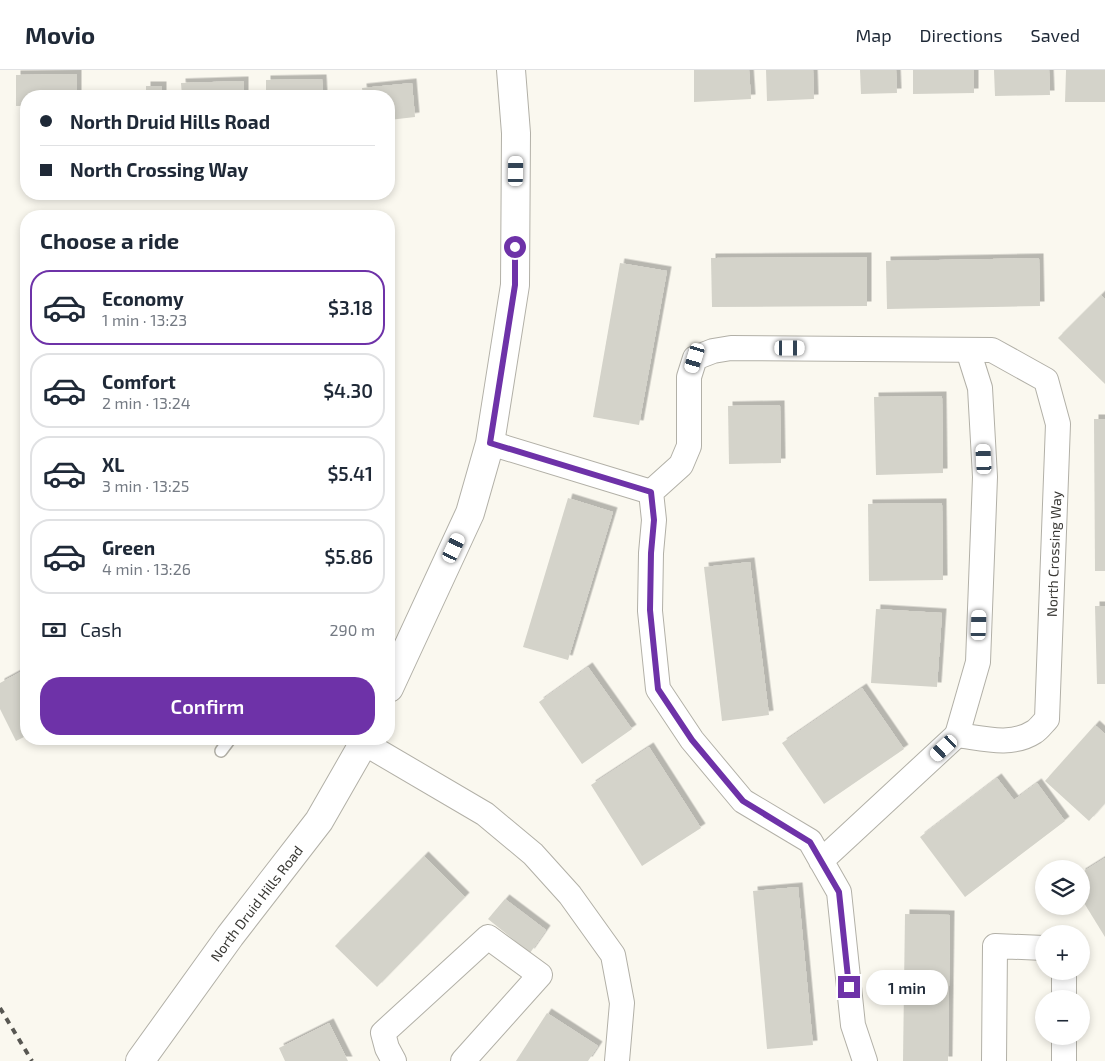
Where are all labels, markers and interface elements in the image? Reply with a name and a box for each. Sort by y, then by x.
text: Movio [25,20,95,49]
text: Map [855,24,892,46]
text: Directions [920,24,1003,46]
text: Saved [1031,24,1080,46]
text: North Druid Hills Road [70,110,270,133]
car [508,156,523,186]
text: North Crossing Way [70,158,248,181]
text: Choose a ride [40,227,179,253]
route start [504,236,526,258]
icon: car [42,285,87,330]
text: Economy [102,287,184,310]
text: $3.18 [328,296,373,319]
text: 1 min · 13:23 [102,310,187,329]
car [683,341,706,375]
car [775,341,805,356]
icon: car [42,368,87,413]
text: Comfort [102,370,176,393]
text: $4.30 [323,379,373,402]
text: 2 min · 13:24 [102,393,191,412]
car [975,444,992,474]
icon: car [42,451,87,496]
text: XL [102,453,124,476]
text: $5.41 [327,462,373,485]
text: 3 min · 13:25 [102,476,189,495]
street label: North Crossing Way [1042,490,1064,617]
car [440,531,467,565]
icon: car [42,534,87,579]
text: Green [102,536,155,559]
text: $5.86 [324,545,373,568]
text: 4 min · 13:26 [102,559,191,578]
car [970,610,987,640]
icon: cash [40,616,68,644]
text: Cash [80,618,122,641]
text: 290 m [330,620,375,639]
button: Confirm [40,677,375,735]
car [927,732,960,764]
street label: North Druid Hills Road [206,842,306,964]
map controls [1035,860,1090,1045]
button: layers [1035,860,1090,915]
button: + [1035,925,1090,980]
callout: 1 min [866,970,949,1004]
route end [838,976,860,998]
text: 1 min [888,978,926,997]
button: − [1035,990,1090,1045]

